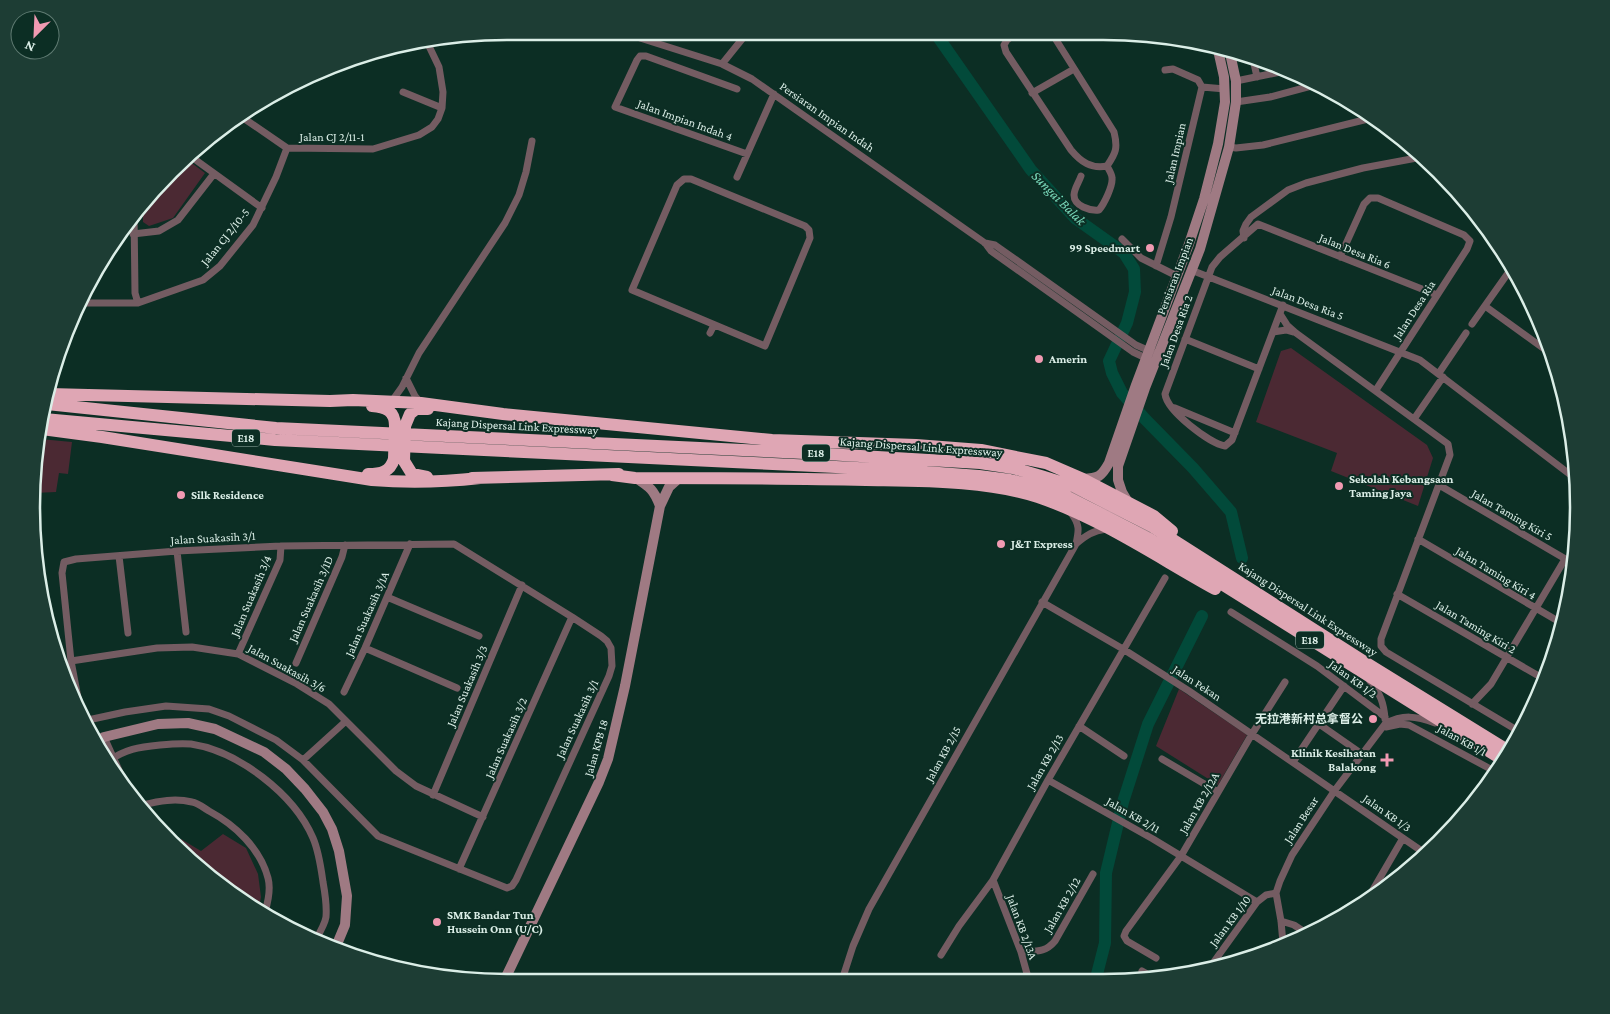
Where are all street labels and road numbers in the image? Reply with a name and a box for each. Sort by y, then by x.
street label: Persiaran Impian Indah [777,79,877,155]
street label: Jalan Impian Indah 4 [635,96,734,144]
street label: Jalan Impian [1161,121,1189,185]
street label: Jalan CJ 2/11-1 [298,130,365,144]
street label: Jalan CJ 2/10-5 [197,206,252,269]
street label: Jalan Desa Ria 6 [1316,230,1393,272]
street label: Persiaran Impian [1154,235,1196,317]
street label: Jalan Desa Ria [1389,277,1439,343]
street label: Jalan Desa Ria 5 [1269,283,1346,323]
street label: Jalan Desa Ria 2 [1156,293,1196,370]
street label: Kajang Dispersal Link Expressway [435,415,599,437]
road number: E18 [232,429,260,446]
street label: Kajang Dispersal Link Expressway [839,434,1003,460]
road number: E18 [802,444,830,462]
street label: Jalan Taming Kiri 5 [1468,486,1555,544]
street label: Jalan Suakasih 3/1 [169,529,256,547]
street label: Jalan Taming Kiri 4 [1452,543,1539,603]
street label: Jalan Suakasih 3/4 [227,553,274,640]
street label: Jalan Suakasih 3/1D [285,554,336,645]
street label: Kajang Dispersal Link Expressway [1236,559,1380,659]
street label: Jalan Suakasih 3/1A [342,569,392,660]
street label: Jalan Taming Kiri 2 [1433,597,1519,657]
road number: E18 [1296,632,1324,648]
street label: Jalan Suakasih 3/6 [245,640,328,695]
street label: Jalan Suakasih 3/3 [443,643,491,730]
street label: Jalan KB 1/2 [1326,656,1380,701]
street label: Jalan Pekan [1169,662,1224,704]
street label: Jalan Suakasih 3/1 [552,678,601,761]
street label: Jalan Suakasih 3/2 [482,695,530,781]
street label: Jalan KPB 18 [581,718,611,779]
street label: Jalan KB 1/1 [1434,720,1489,759]
street label: Jalan KB 2/15 [922,724,964,785]
street label: Jalan KB 2/13 [1023,732,1067,793]
street label: Jalan KB 2/12A [1175,770,1222,837]
street label: Jalan KB 1/3 [1359,791,1414,835]
street label: Jalan Besar [1280,793,1322,847]
street label: Jalan KB 2/11 [1103,794,1162,836]
street label: Jalan KB 2/12 [1040,875,1084,936]
street label: Jalan KB 2/13A [1003,892,1040,962]
street label: Jalan KB 1/10 [1206,892,1254,950]

